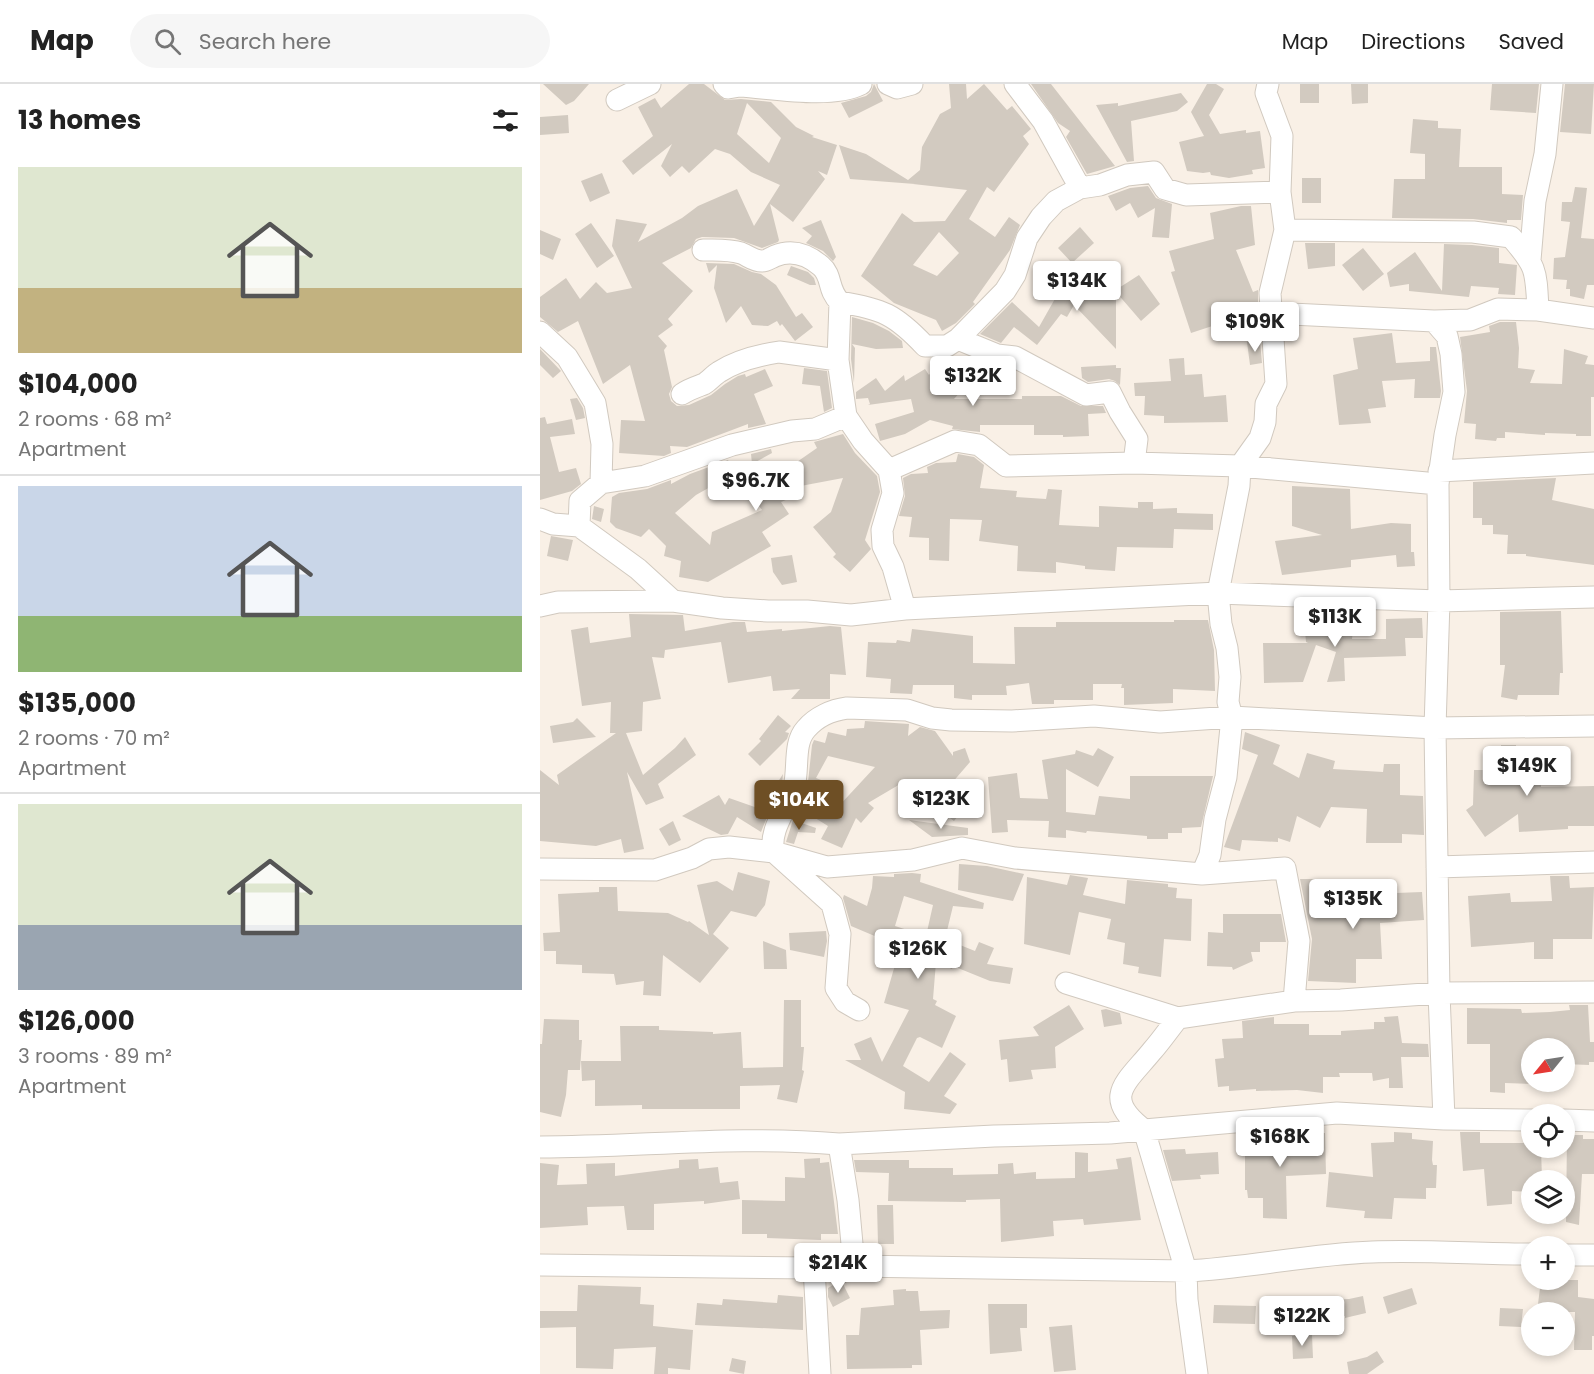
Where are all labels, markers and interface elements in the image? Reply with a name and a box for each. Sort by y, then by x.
search box [130,14,550,68]
text: Map [30,21,94,60]
icon: search [151,25,184,58]
text: Search here [199,26,331,57]
text: Map [1282,27,1328,56]
text: Directions [1361,27,1465,56]
text: Saved [1498,27,1564,56]
text: 13 homes [18,102,141,138]
icon: filters [489,104,522,137]
icon: home [216,206,324,314]
pin: $134K [1035,261,1119,312]
text: $134K [1047,266,1107,294]
pin: $109K [1213,302,1297,353]
text: $109K [1225,307,1285,335]
pin: $132K [931,356,1015,407]
text: $132K [944,361,1002,389]
text: $104,000 [18,366,138,402]
text: 2 rooms · 68 m² [18,405,172,433]
text: Apartment [18,435,126,463]
pin: $96.7K [707,461,805,512]
text: $96.7K [722,466,790,494]
icon: home [216,525,324,633]
pin: $113K [1293,597,1377,648]
text: $113K [1308,602,1362,630]
text: $135,000 [18,685,136,721]
text: 2 rooms · 70 m² [18,724,170,752]
pin: $149K [1485,746,1569,797]
text: $149K [1497,751,1557,779]
text: Apartment [18,754,126,782]
pin: $123K [899,779,983,830]
pin: $104K [757,780,841,831]
text: $123K [912,784,970,812]
text: $104K [768,785,830,813]
icon: home [216,843,324,951]
pin: $135K [1311,879,1395,930]
text: $135K [1323,884,1383,912]
pin: $126K [876,929,960,980]
text: $126K [889,934,947,962]
text: $126,000 [18,1003,135,1039]
north arrow [1521,1038,1575,1092]
map controls [1521,1038,1575,1356]
text: 3 rooms · 89 m² [18,1042,172,1070]
text: Apartment [18,1072,126,1100]
button: locate [1521,1104,1575,1158]
pin: $168K [1238,1117,1322,1168]
text: $168K [1250,1122,1310,1150]
button: layers [1521,1170,1575,1224]
button: + [1521,1236,1575,1290]
pin: $214K [796,1243,880,1294]
text: $214K [808,1248,868,1276]
pin: $122K [1260,1296,1344,1347]
text: $122K [1273,1301,1331,1329]
button: − [1521,1302,1575,1356]

